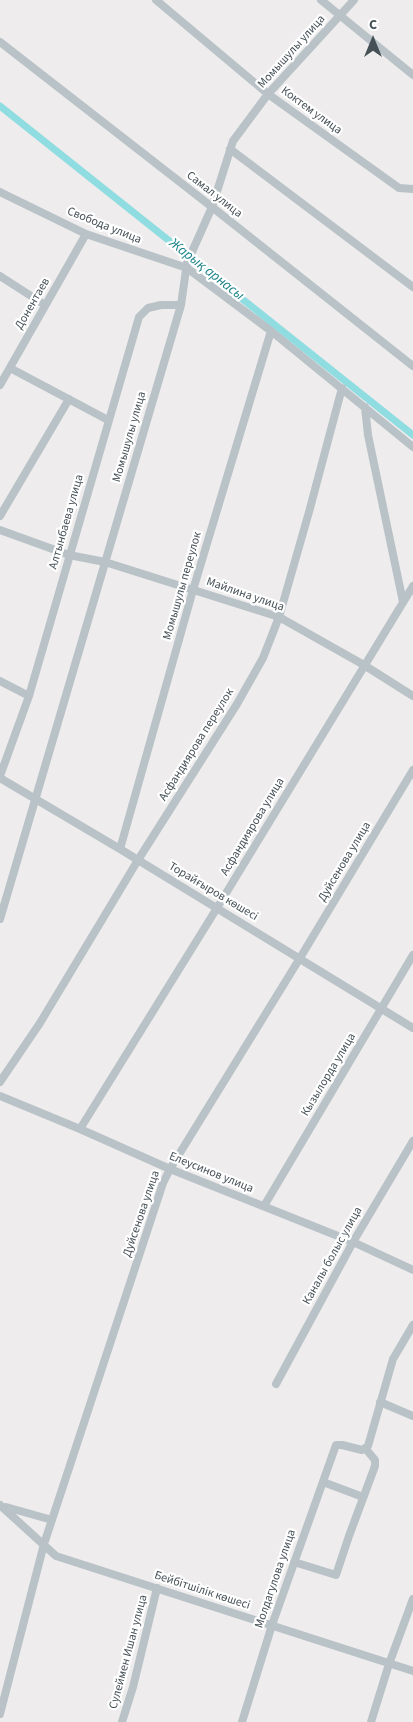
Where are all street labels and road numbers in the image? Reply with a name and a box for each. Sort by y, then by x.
street label: Момышулы улица [255,12,329,92]
street label: Коктем улица [278,84,344,138]
street label: Самал улица [183,169,245,221]
street label: Свобода улица [65,205,143,247]
street label: Донентаев [13,276,53,332]
street label: Момышулы улица [110,390,150,484]
street label: Алтынбаева улица [47,473,87,571]
street label: Момышулы переулок [161,530,205,642]
street label: Майлина улица [204,575,286,615]
street label: Асфандиярова переулок [156,686,238,804]
street label: Асфандиярова улица [218,775,288,879]
street label: Дуйсенова улица [316,819,374,905]
street label: Торайғыров көшесі [166,860,260,924]
street label: Кызылорда улица [298,1031,360,1119]
street label: Елеусинов улица [167,1150,255,1196]
street label: Дуйсенова улица [120,1169,164,1259]
street label: Каналы болыс улица [300,1205,366,1307]
street label: Молдагулова улица [252,1528,300,1630]
street label: Бейбітшілік көшесі [152,1569,252,1613]
street label: Сулеймен Ишан улица [107,1593,151,1711]

